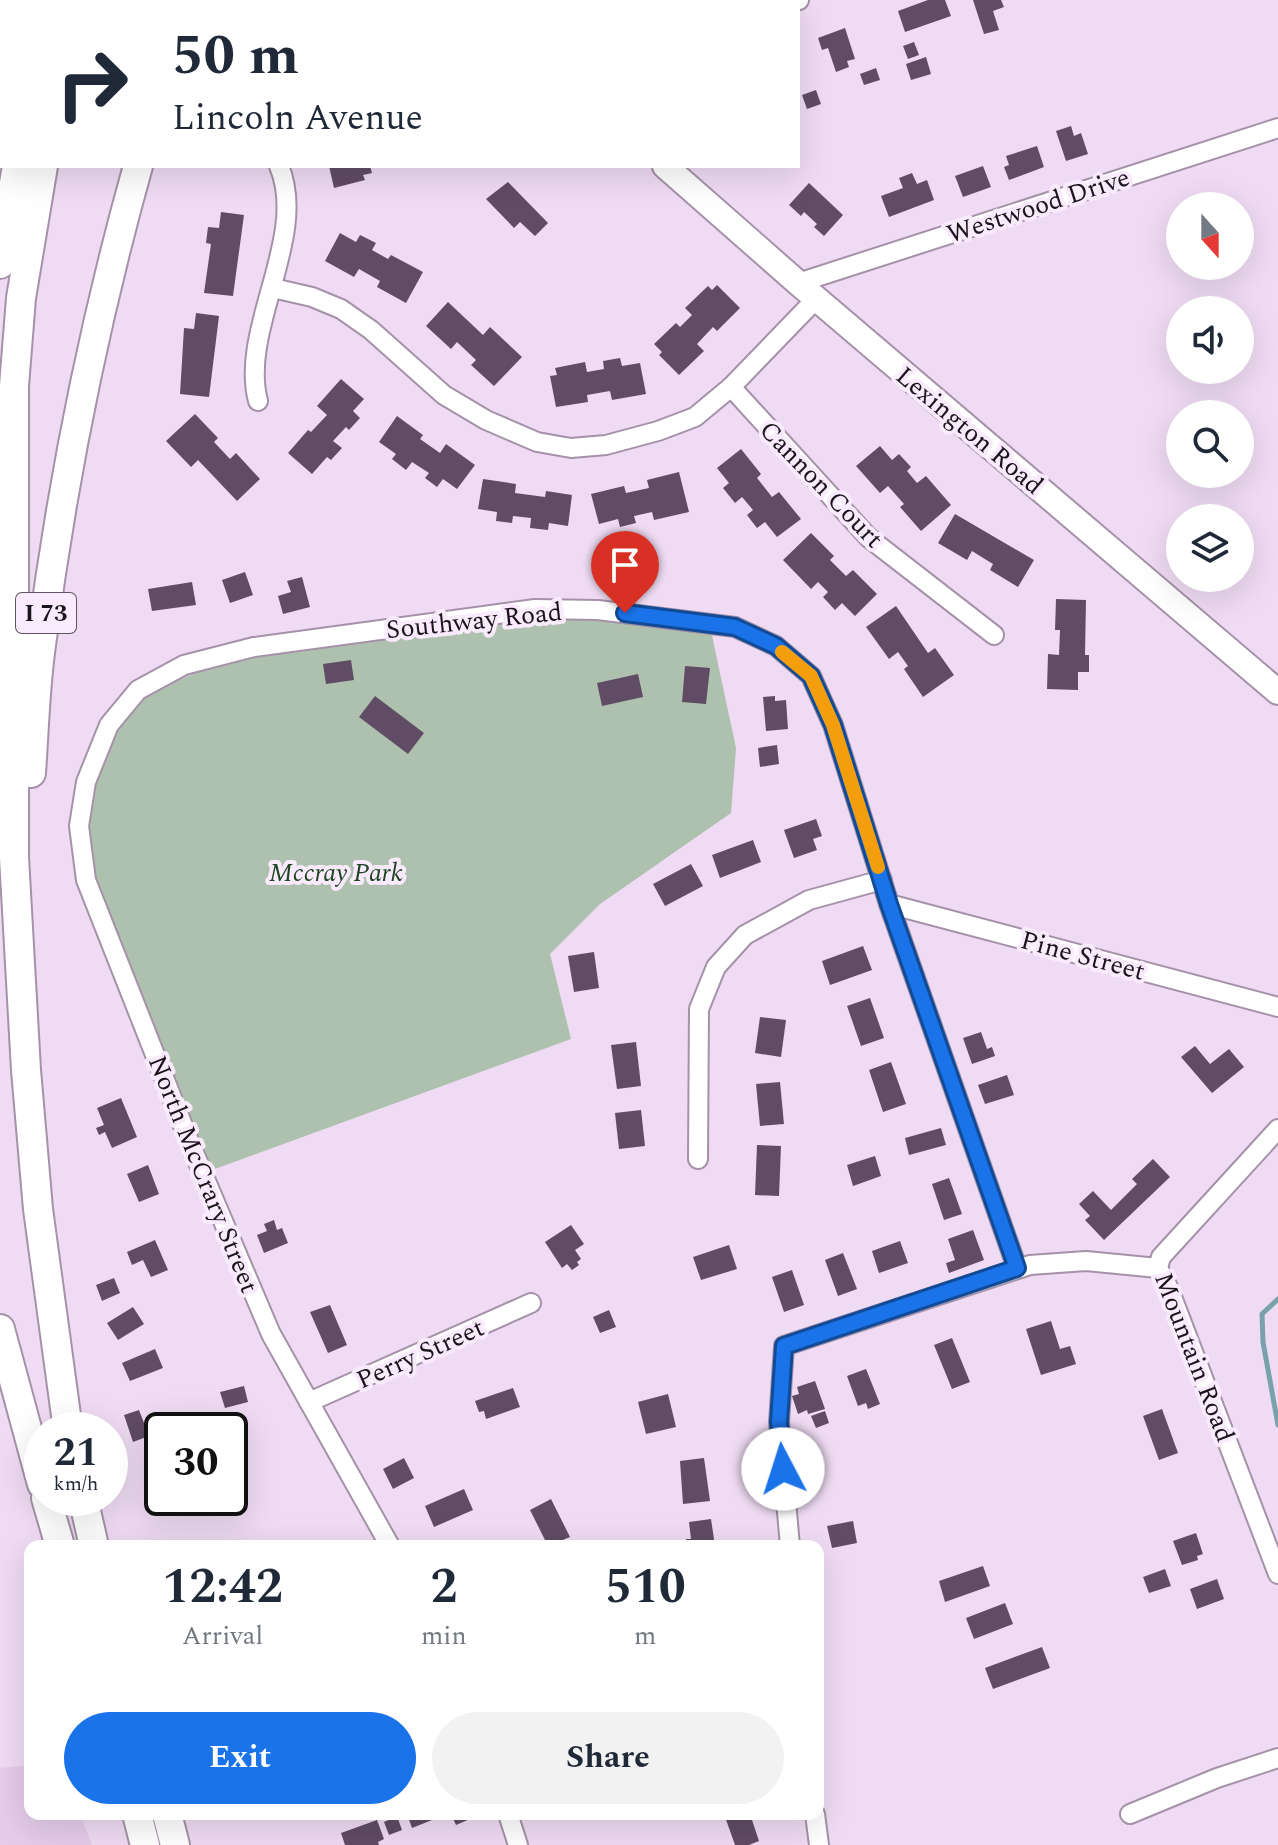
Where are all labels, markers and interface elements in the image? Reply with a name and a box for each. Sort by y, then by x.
text: 50 m [172,14,299,99]
icon: right [40,32,144,136]
text: Lincoln Avenue [172,91,423,146]
street label: Westwood Drive [942,158,1135,254]
north arrow [1166,192,1254,280]
map controls [1166,192,1254,592]
button: sound [1166,296,1254,384]
street label: Lexington Road [887,357,1052,505]
button: search [1166,400,1254,488]
street label: Cannon Court [750,412,893,558]
button: layers [1166,504,1254,592]
pin [591,531,659,613]
icon: arrive [603,543,647,587]
street label: Southway Road [384,592,564,650]
road number: I 73 [16,593,76,633]
park label: Mccray Park [269,853,403,893]
street label: Pine Street [1016,920,1149,992]
street label: North McCrary Street [137,1050,269,1299]
street label: Mountain Road [1143,1267,1245,1448]
street label: Perry Street [350,1308,491,1400]
speed limit sign: 30 [144,1412,248,1516]
text: 21 [54,1423,98,1484]
position arrow [741,1427,825,1511]
text: km/h [54,1469,99,1499]
text: 12:42 [162,1551,283,1624]
text: 2 [430,1551,457,1624]
text: 510 [605,1551,686,1624]
text: Arrival [182,1616,263,1656]
text: min [421,1616,467,1656]
text: m [634,1616,656,1656]
button: Exit [64,1712,416,1804]
button: Share [432,1712,784,1804]

